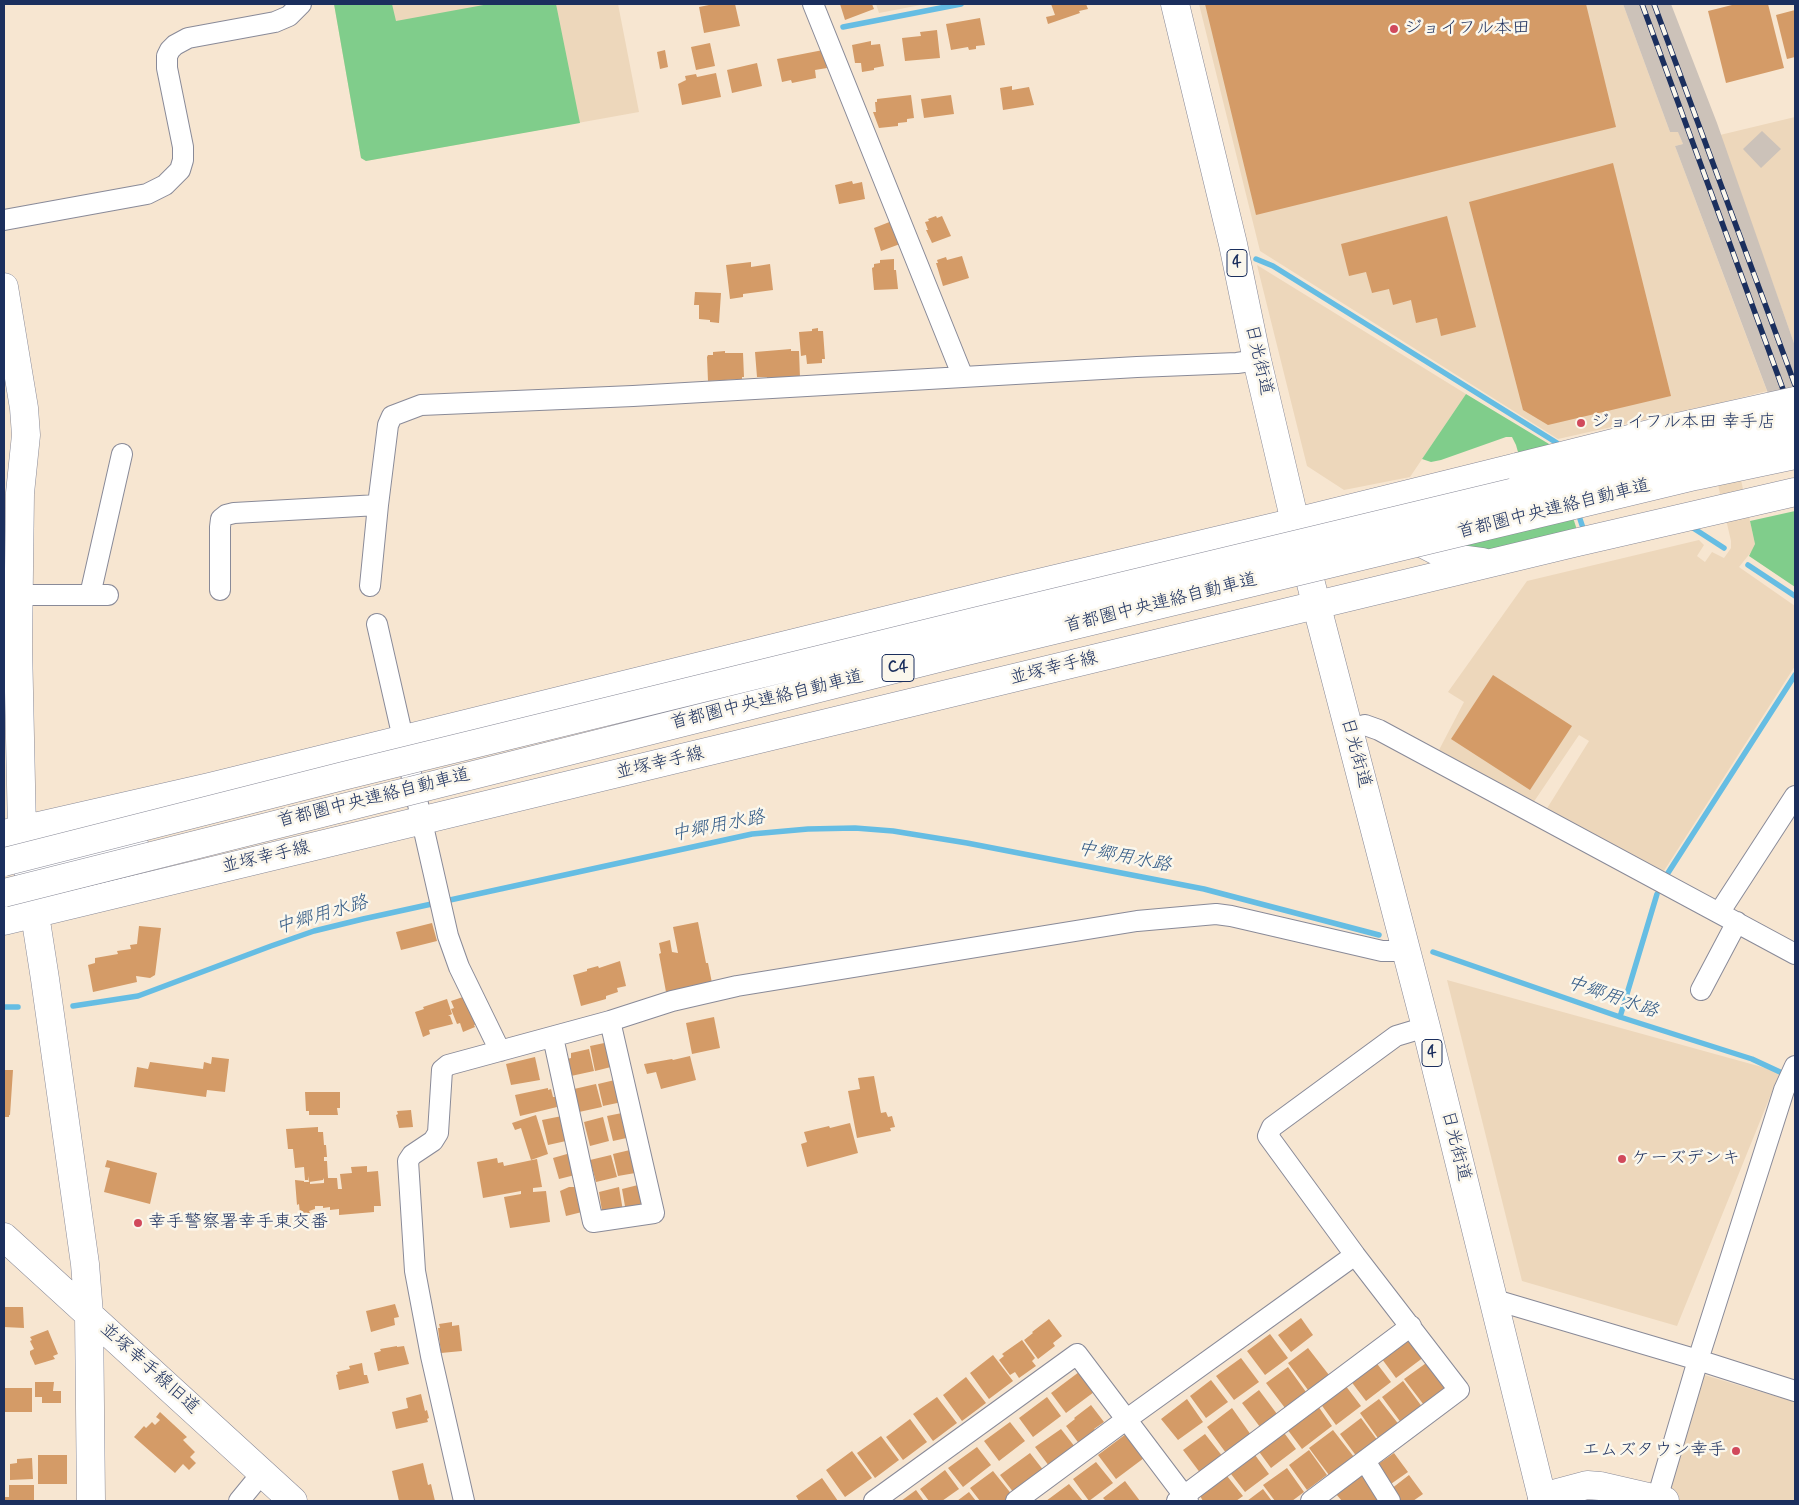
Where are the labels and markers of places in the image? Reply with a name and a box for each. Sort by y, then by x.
place label: ジョイフル本田 [1404,18,1530,40]
marker: ジョイフル本田 [1388,23,1400,35]
place label: ジョイフル本田 幸手店 [1591,412,1776,434]
marker: ジョイフル本田 幸手店 [1575,417,1587,429]
place label: ケーズデンキ [1632,1148,1740,1170]
marker: ケーズデンキ [1616,1153,1628,1165]
place label: 幸手警察署幸手東交番 [148,1212,328,1234]
marker: 幸手警察署幸手東交番 [132,1217,144,1229]
place label: エムズタウン幸手 [1582,1440,1726,1462]
marker: エムズタウン幸手 [1730,1445,1742,1457]

